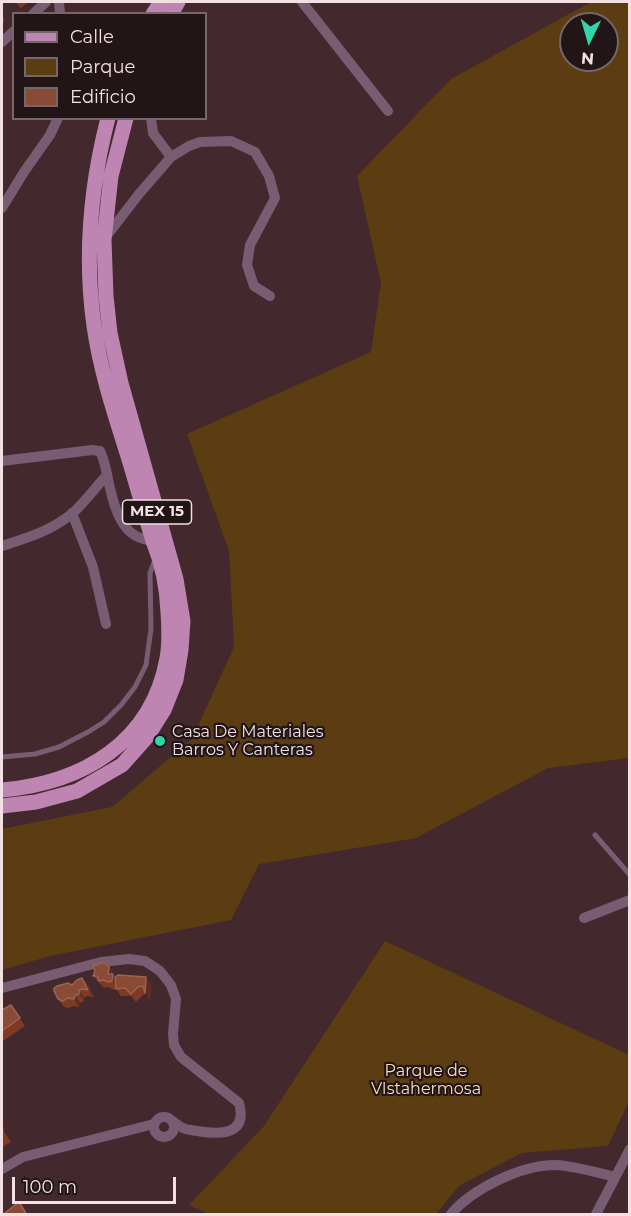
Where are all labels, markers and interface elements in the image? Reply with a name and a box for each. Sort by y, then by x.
legend [12,12,207,120]
north arrow [559,12,619,72]
text: Calle [70,26,114,48]
text: N [580,48,595,68]
text: Parque [70,56,135,78]
text: Edificio [70,86,136,108]
road number: MEX 15 [122,500,192,524]
place label: Casa De Materiales Barros Y Canteras [172,722,324,760]
marker: Casa De Materiales Barros Y Canteras [153,734,167,748]
park label: Parque de VIstahermosa [371,1061,481,1099]
scale bar [15,1165,178,1203]
text: 100 m [23,1176,77,1198]

